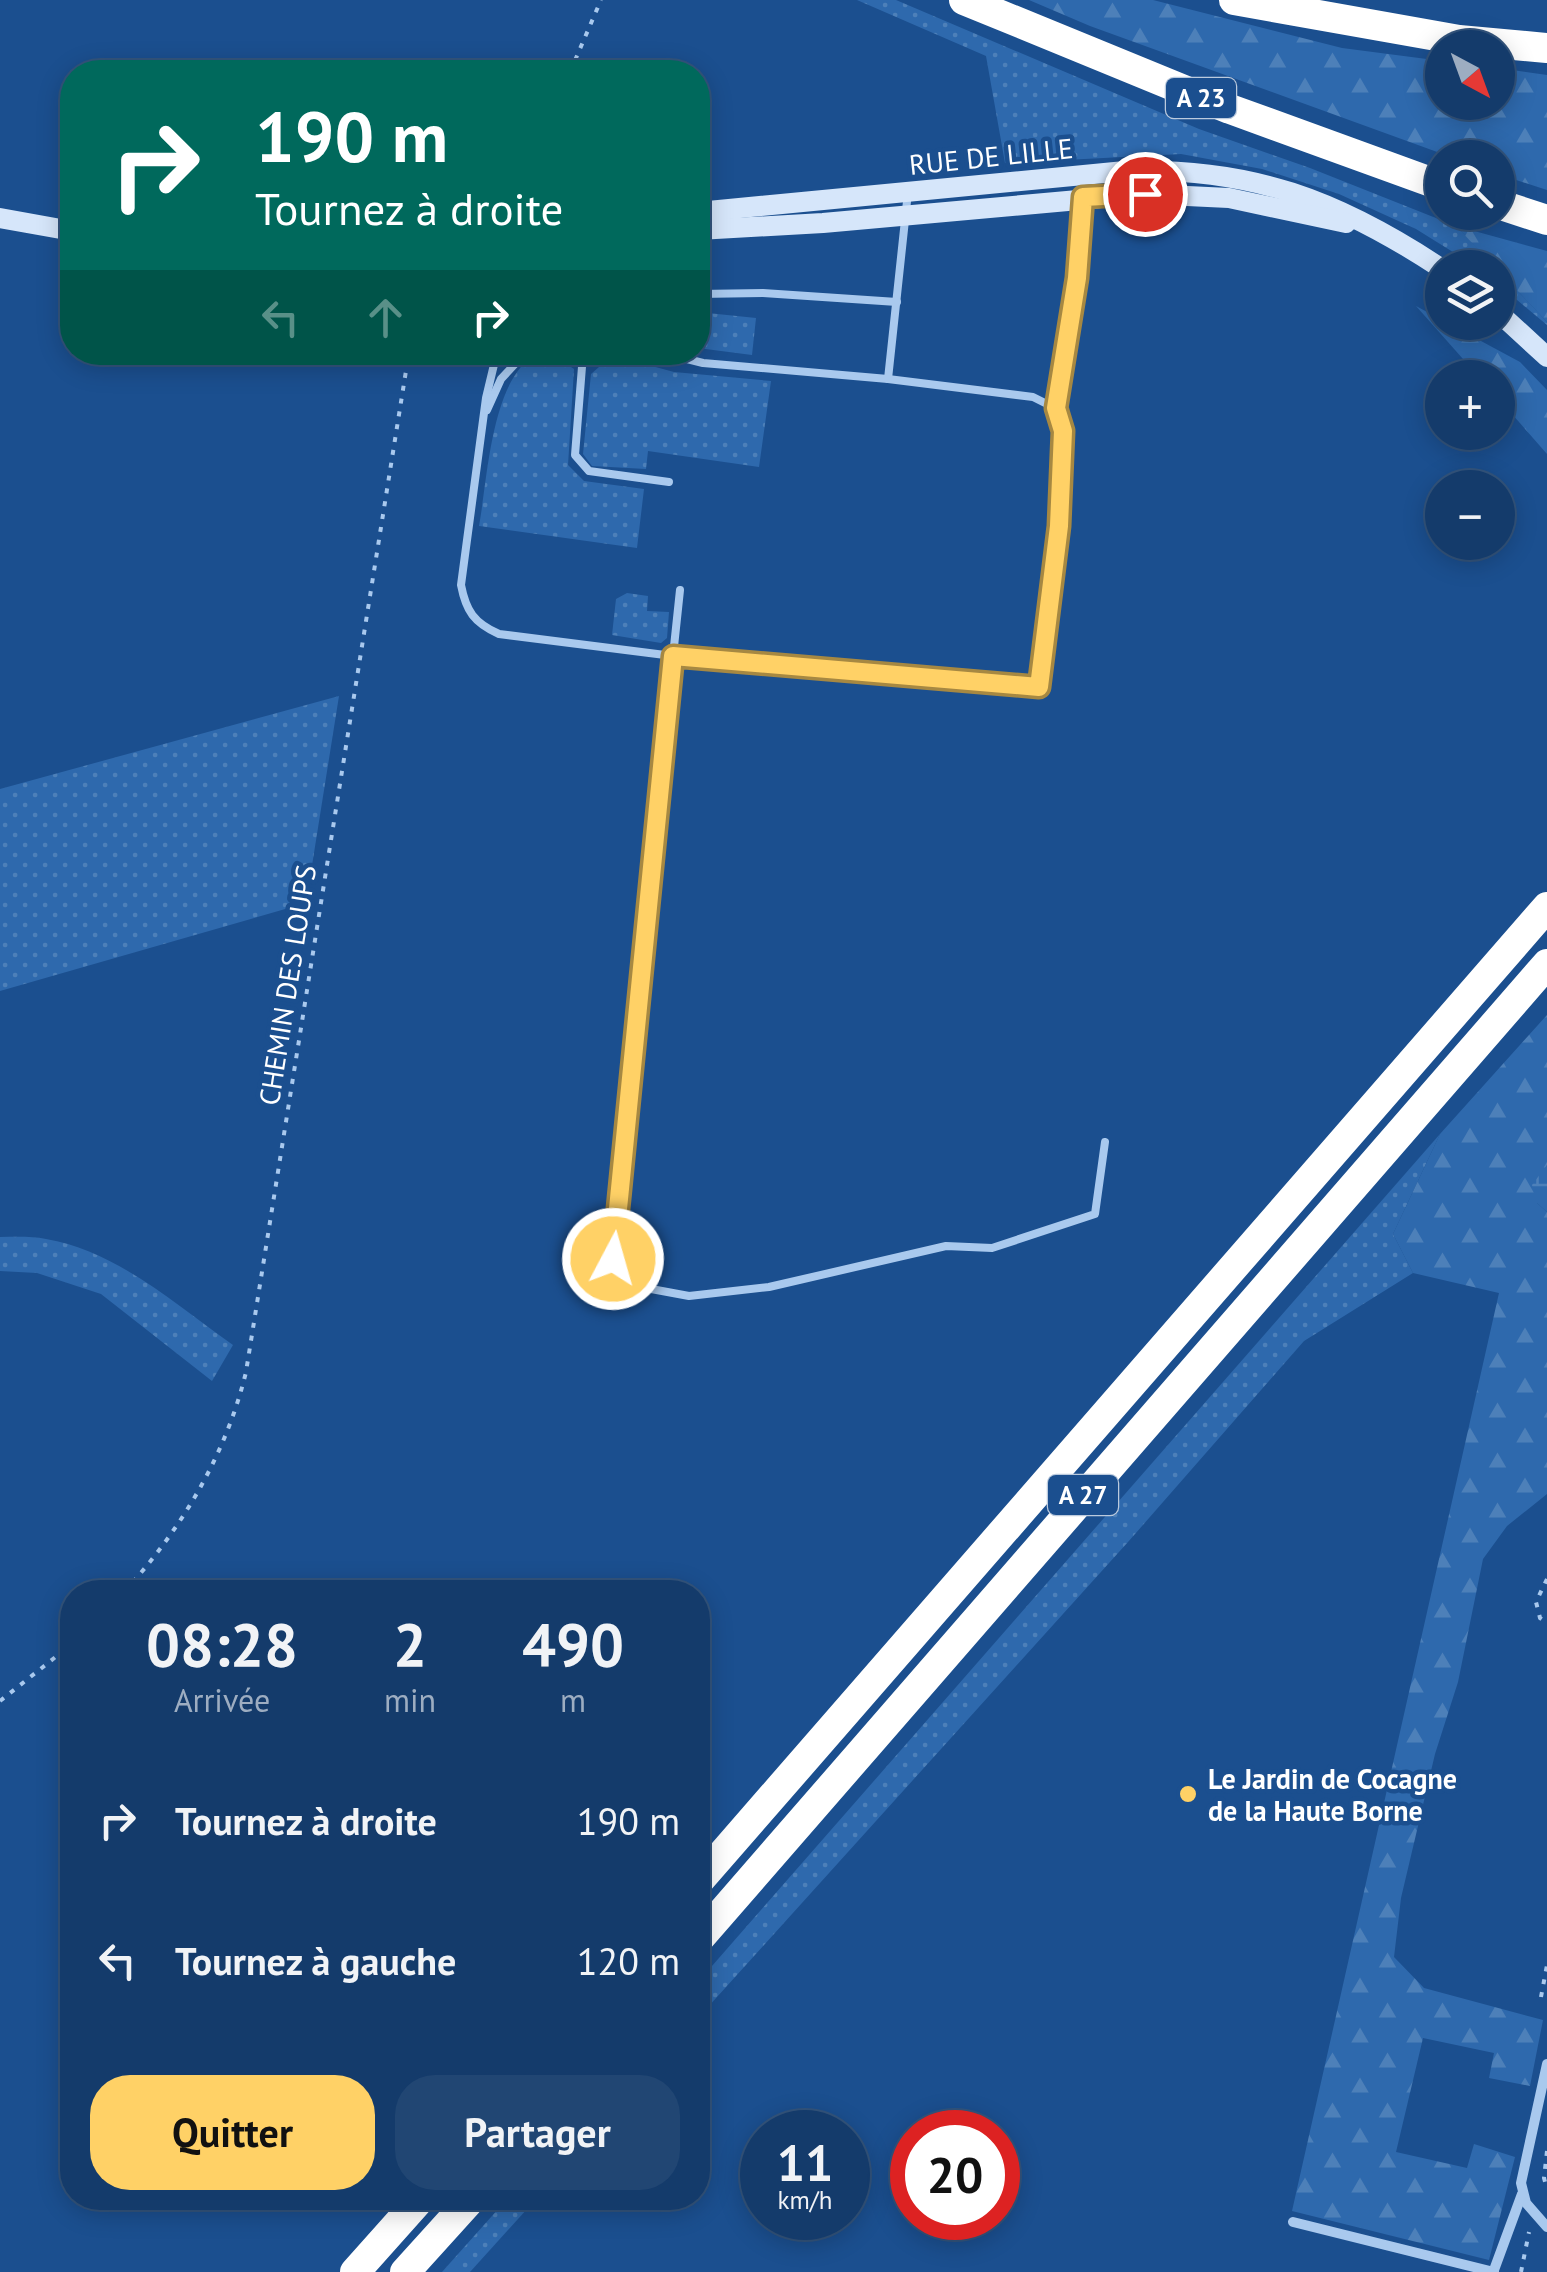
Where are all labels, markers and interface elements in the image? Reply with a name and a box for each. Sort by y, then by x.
north arrow [1425,30,1515,120]
map controls [1425,30,1515,560]
road number: A 23 [1166,78,1236,118]
text: 190 m [255,91,448,181]
icon: right [90,100,220,230]
street label: RUE DE LILLE [907,129,1075,183]
button: search [1425,140,1515,230]
pin [1103,152,1188,237]
icon: arrive [1118,167,1173,222]
text: Tournez à droite [255,179,563,237]
button: layers [1425,250,1515,340]
icon: left [253,290,308,345]
icon: ahead [358,290,413,345]
icon: right [463,290,518,345]
button: + [1425,360,1515,450]
button: − [1425,470,1515,560]
street label: CHEMIN DES LOUPS [250,862,324,1108]
position arrow [561,1207,665,1311]
road number: A 27 [1048,1475,1118,1515]
text: 08:28 [146,1605,298,1683]
text: 2 [393,1605,427,1683]
text: 490 [522,1605,624,1683]
text: Arrivée [174,1679,270,1721]
text: min [384,1679,436,1721]
text: m [560,1679,586,1721]
place label: Le Jardin de Cocagne de la Haute Borne [1208,1760,1457,1829]
marker: Le Jardin de Cocagne de la Haute Borne [1177,1783,1199,1805]
icon: right [90,1793,145,1848]
text: Tournez à droite [175,1796,437,1845]
text: 190 m [577,1796,680,1845]
icon: left [90,1933,145,1988]
text: Tournez à gauche [175,1936,456,1985]
text: 120 m [577,1936,680,1985]
button: Quitter [90,2075,375,2190]
button: Partager [395,2075,680,2190]
speed limit sign: 20 [890,2110,1020,2240]
text: 11 [777,2130,833,2195]
text: km/h [778,2184,832,2216]

